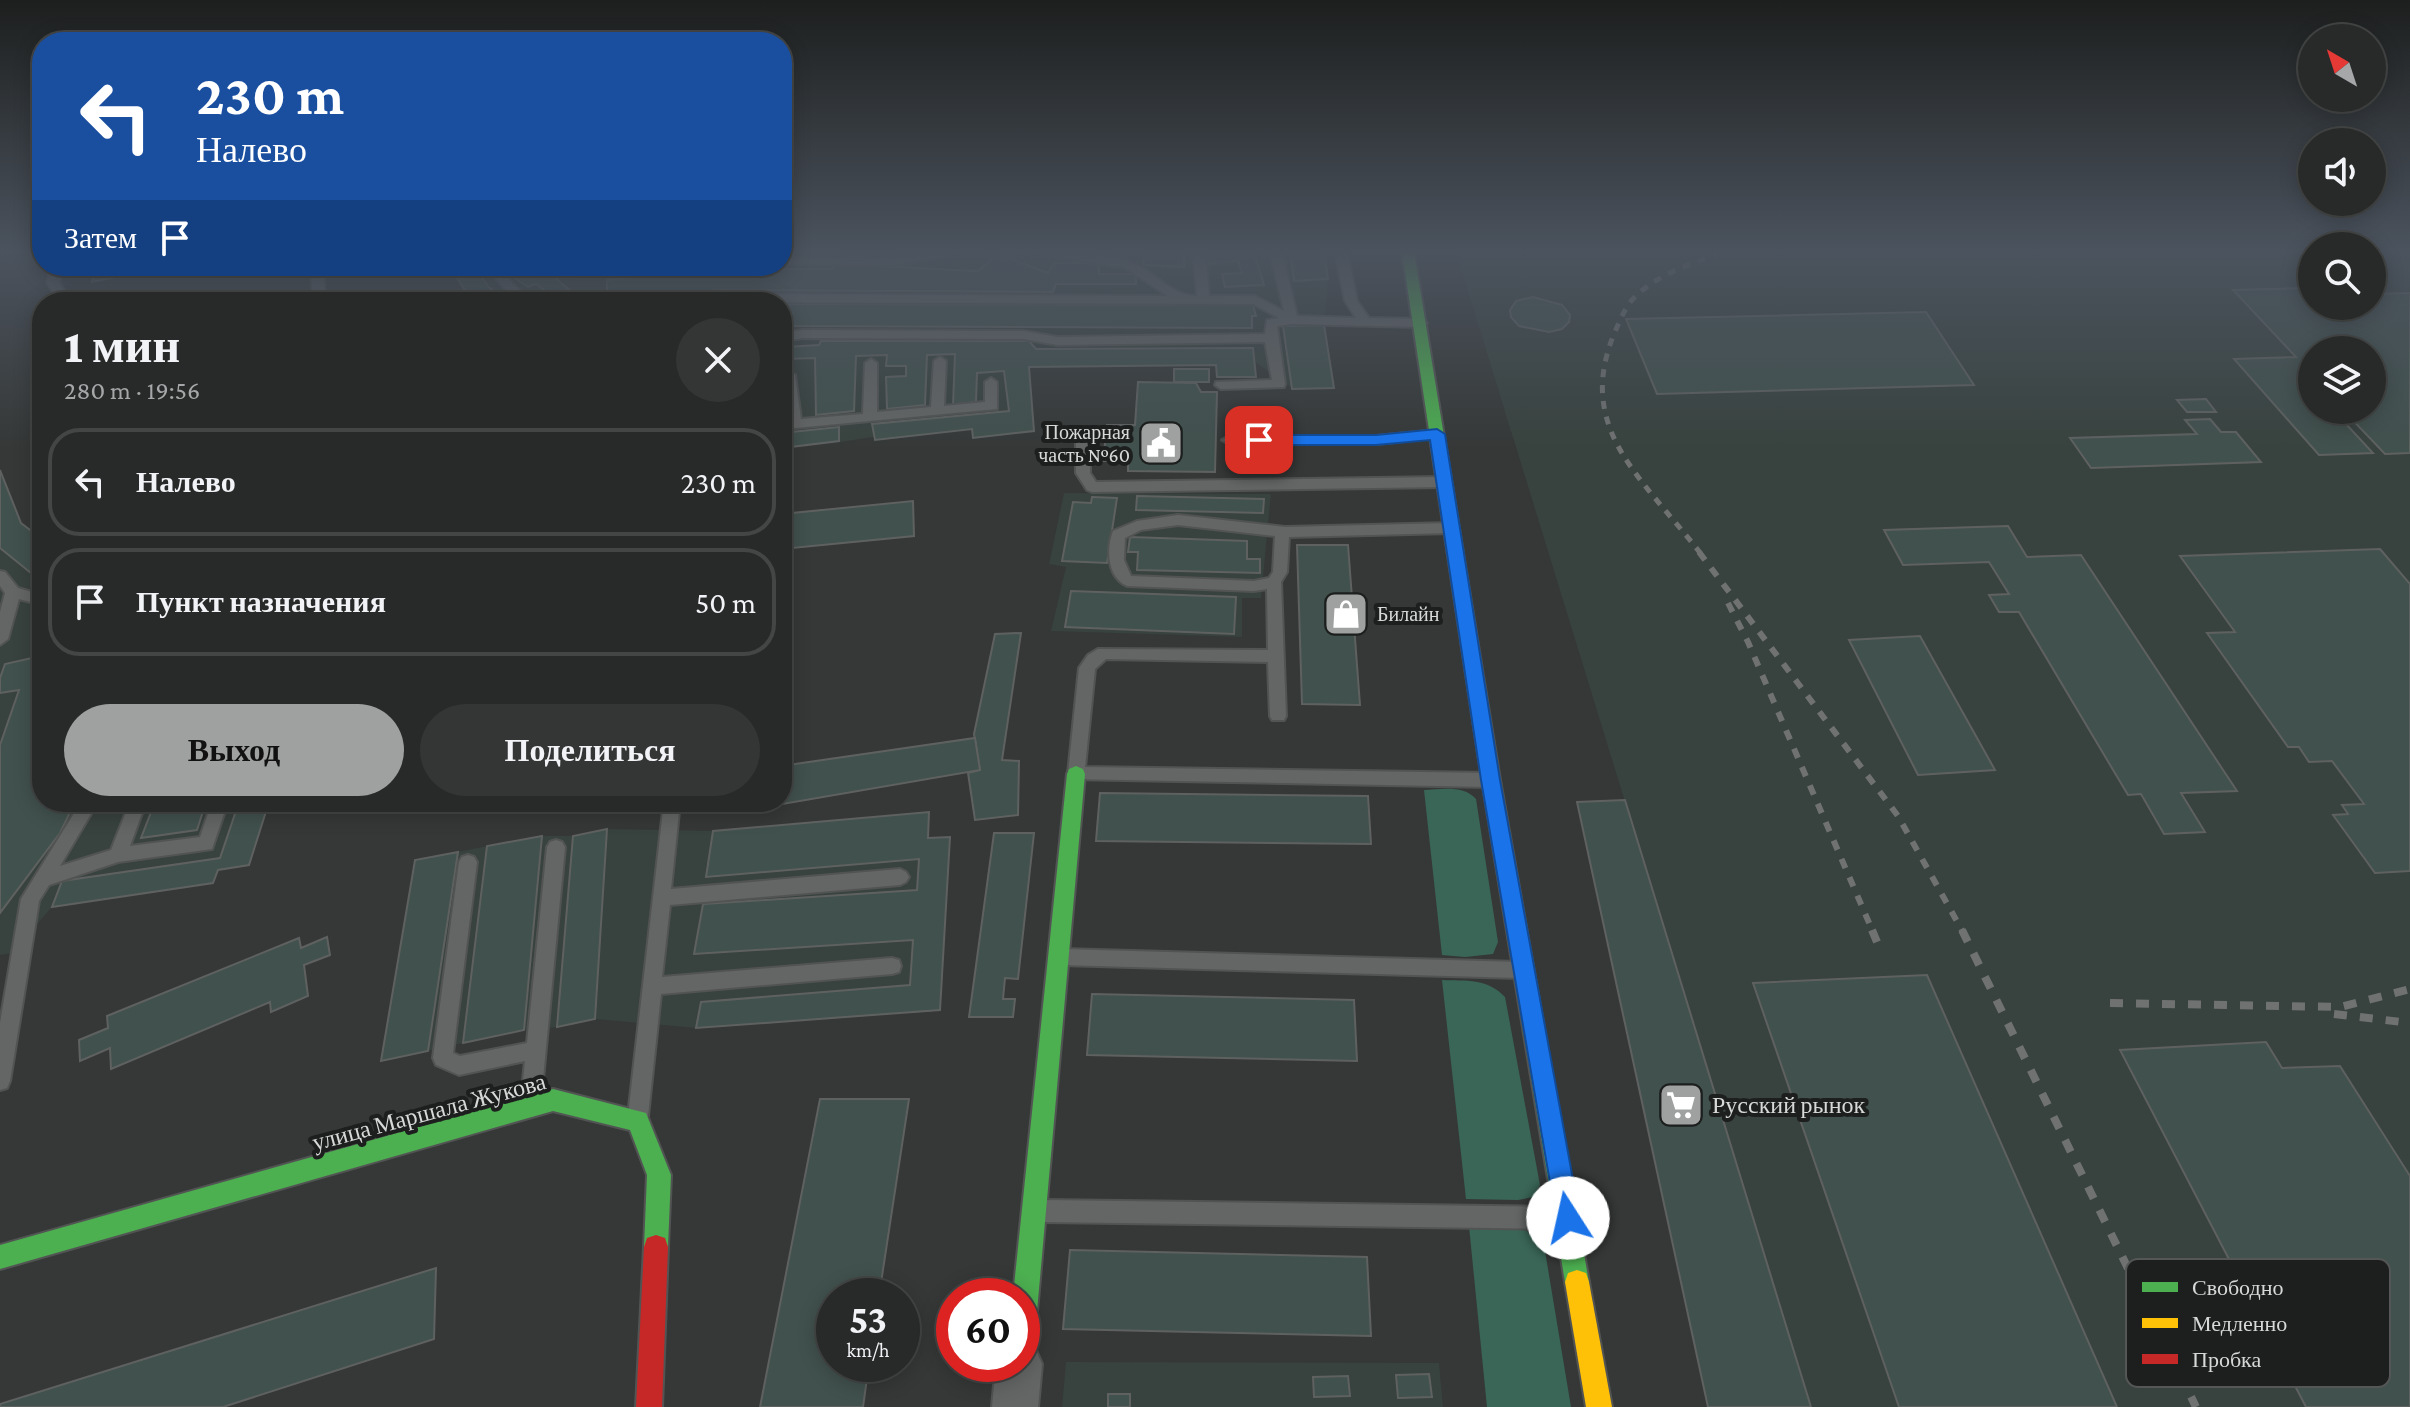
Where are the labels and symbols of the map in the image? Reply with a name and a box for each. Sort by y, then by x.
north arrow [2298,24,2386,112]
pin [1225,406,1293,474]
public building icon: Пожарная часть №60 [1137,419,1185,467]
place label: Пожарная часть №60 [1038,421,1130,466]
shop icon: Билайн [1322,590,1370,638]
place label: Билайн [1377,603,1440,625]
street label: улица Маршала Жукова [309,1067,549,1156]
supermarket icon: Русский рынок [1657,1081,1705,1129]
place label: Русский рынок [1712,1091,1865,1118]
position arrow [1526,1176,1610,1260]
legend [2126,1259,2390,1387]
text: Свободно [2192,1275,2283,1300]
speed limit sign: 60 [936,1278,1040,1382]
text: Медленно [2192,1311,2287,1336]
text: Пробка [2192,1347,2261,1372]

